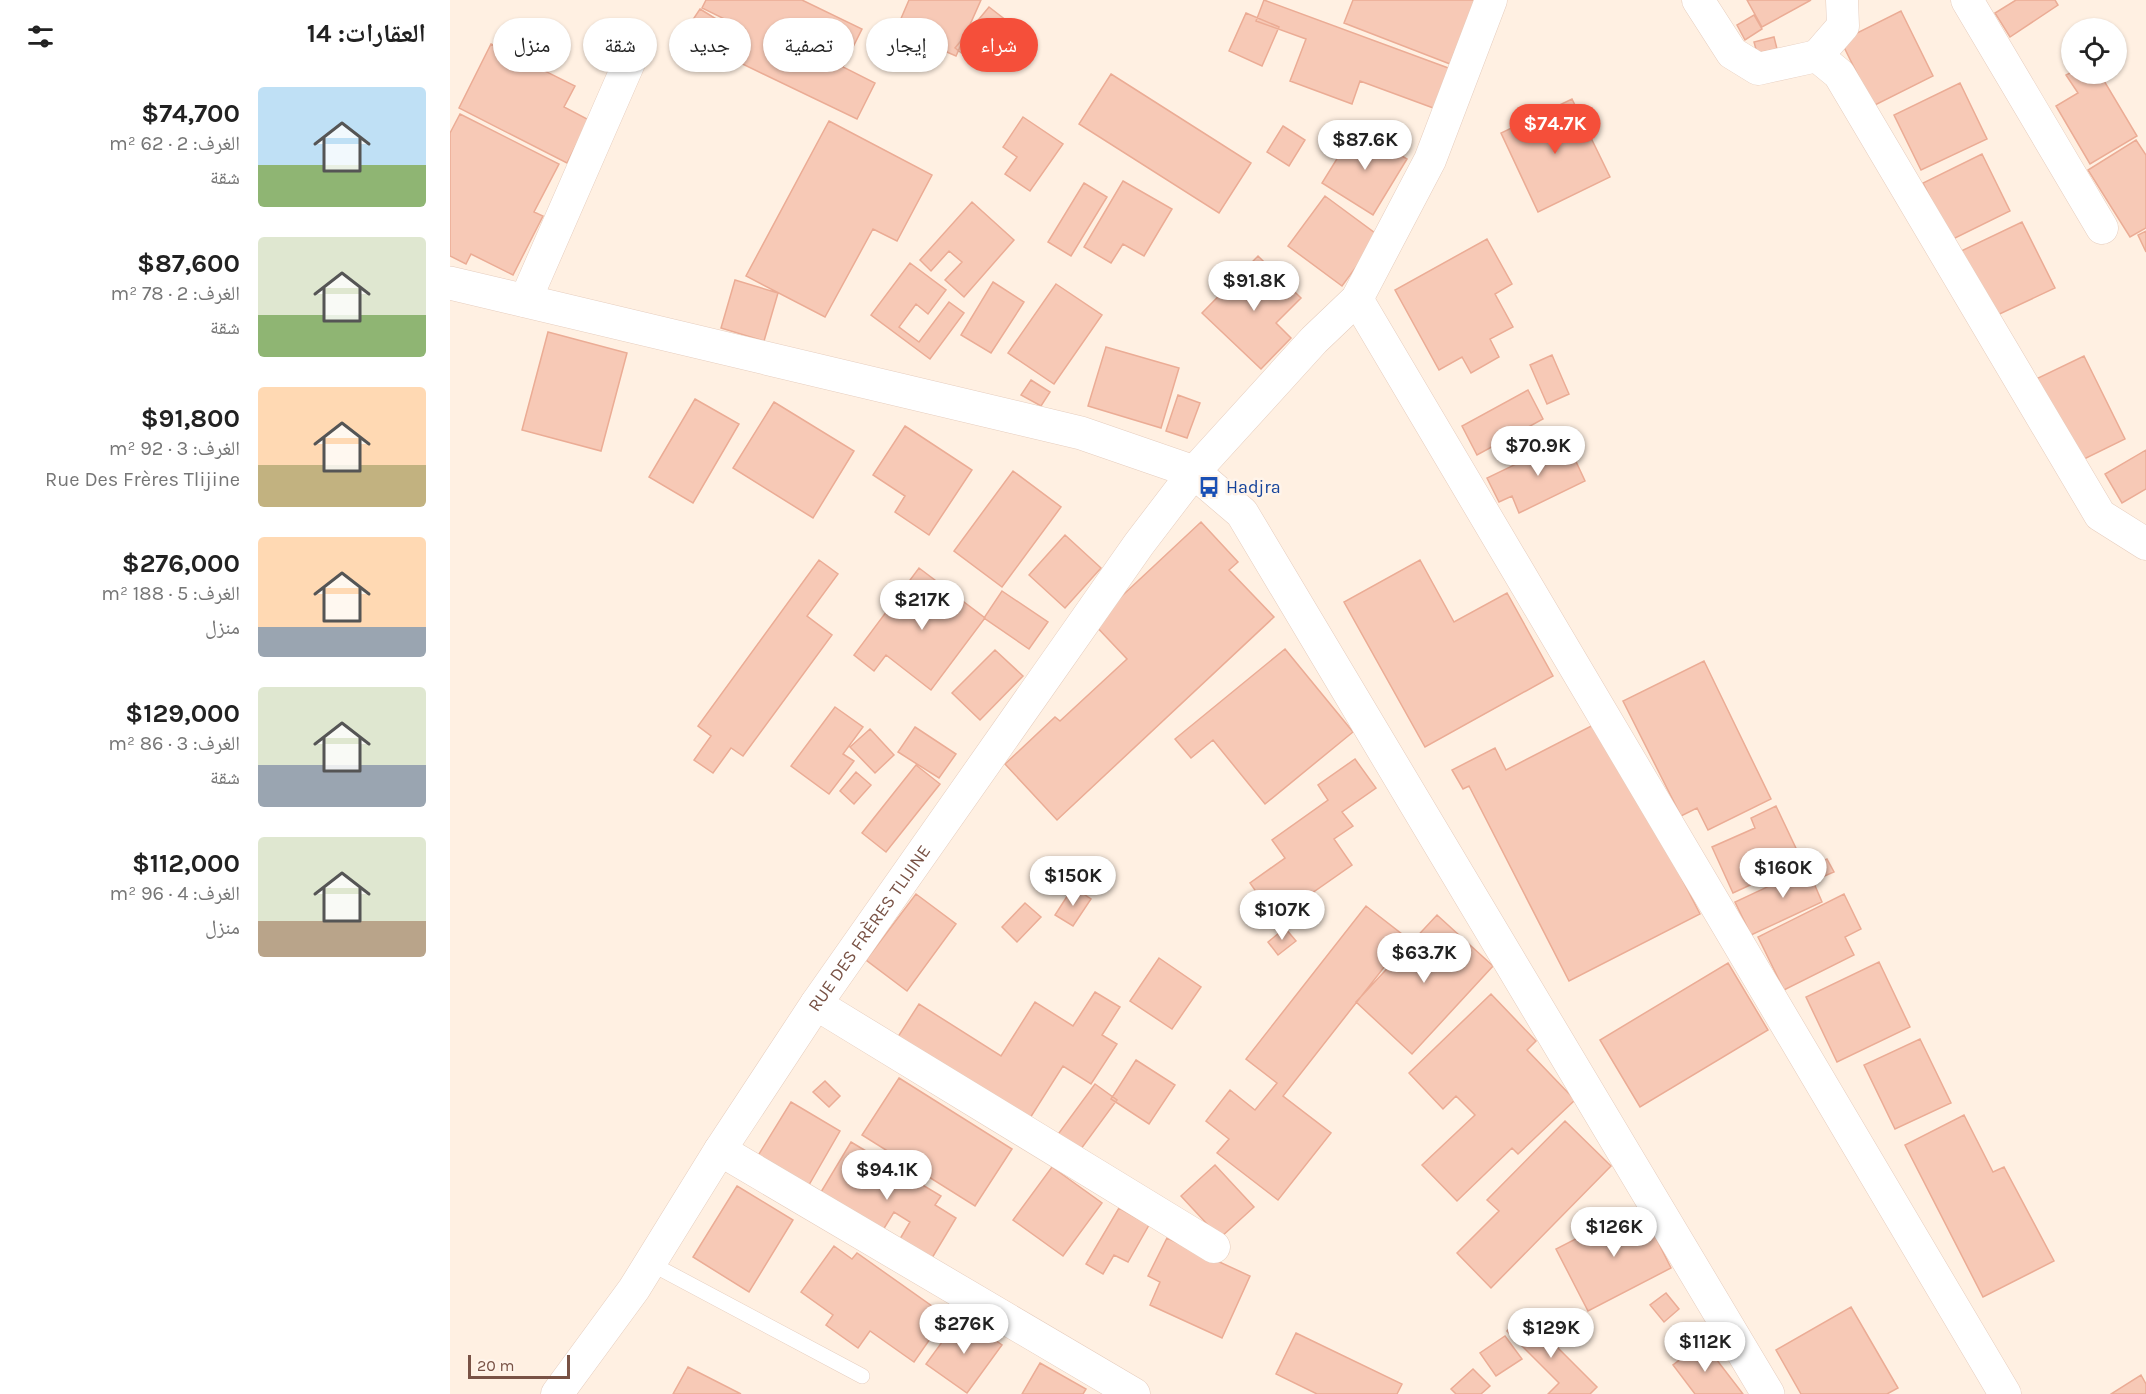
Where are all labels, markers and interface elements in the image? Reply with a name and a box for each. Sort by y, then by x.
text: العقارات: 14 [307,18,426,49]
chip: منزل [493,18,571,72]
chip: شقة [583,18,657,72]
chip: جديد [669,18,751,72]
chip: تصفية [763,18,854,72]
chip: إيجار [866,18,948,72]
chip: شراء [960,18,1038,72]
map controls [2061,18,2127,84]
button: locate [2061,18,2127,84]
icon: filters [24,20,57,53]
text: $74,700 [141,98,240,129]
pin: $74.7K [1506,104,1604,155]
icon: home [306,111,378,183]
text: $74.7K [1524,112,1586,135]
pin: $87.6K [1316,120,1414,171]
text: $87.6K [1332,128,1398,151]
text: الغرف: 2 · 62 m² [109,132,240,155]
text: شقة [210,166,240,189]
text: $87,600 [137,248,240,279]
icon: home [306,261,378,333]
pin: $91.8K [1205,261,1303,312]
text: $91.8K [1222,269,1286,292]
text: الغرف: 2 · 78 m² [110,282,240,305]
text: شقة [210,316,240,339]
text: $91,800 [141,403,240,434]
icon: home [306,411,378,483]
pin: $70.9K [1489,426,1587,477]
text: $70.9K [1505,434,1571,457]
text: الغرف: 3 · 92 m² [109,437,240,460]
text: Rue Des Frères Tlijine [45,468,240,491]
bus stop icon: Hadjra [1197,475,1221,499]
place label: Hadjra [1226,476,1281,498]
text: $276,000 [122,548,240,579]
icon: home [306,561,378,633]
pin: $217K [880,580,964,631]
text: الغرف: 5 · 188 m² [101,582,240,605]
text: $217K [894,588,950,611]
text: منزل [205,616,240,639]
text: $129,000 [125,698,240,729]
icon: home [306,711,378,783]
text: الغرف: 3 · 86 m² [108,732,240,755]
text: شقة [210,766,240,789]
street label: RUE DES FRÈRES TLIJINE [803,841,935,1016]
text: $112,000 [132,848,240,879]
pin: $160K [1741,848,1825,899]
pin: $150K [1031,856,1115,907]
text: $160K [1754,856,1812,879]
icon: home [306,861,378,933]
text: $150K [1044,864,1102,887]
text: الغرف: 4 · 96 m² [110,882,240,905]
pin: $107K [1240,890,1324,941]
text: $107K [1254,898,1310,921]
text: منزل [205,916,240,939]
pin: $63.7K [1375,933,1473,984]
text: $63.7K [1391,941,1457,964]
pin: $94.1K [838,1150,936,1201]
text: $94.1K [856,1158,918,1181]
pin: $126K [1572,1207,1656,1258]
text: $126K [1585,1215,1643,1238]
pin: $276K [922,1304,1006,1355]
pin: $129K [1509,1308,1593,1359]
text: $276K [933,1312,995,1335]
text: $129K [1522,1316,1580,1339]
pin: $112K [1663,1322,1747,1373]
text: $112K [1678,1330,1732,1353]
scale bar [468,1352,570,1380]
text: 20 m [477,1356,515,1375]

